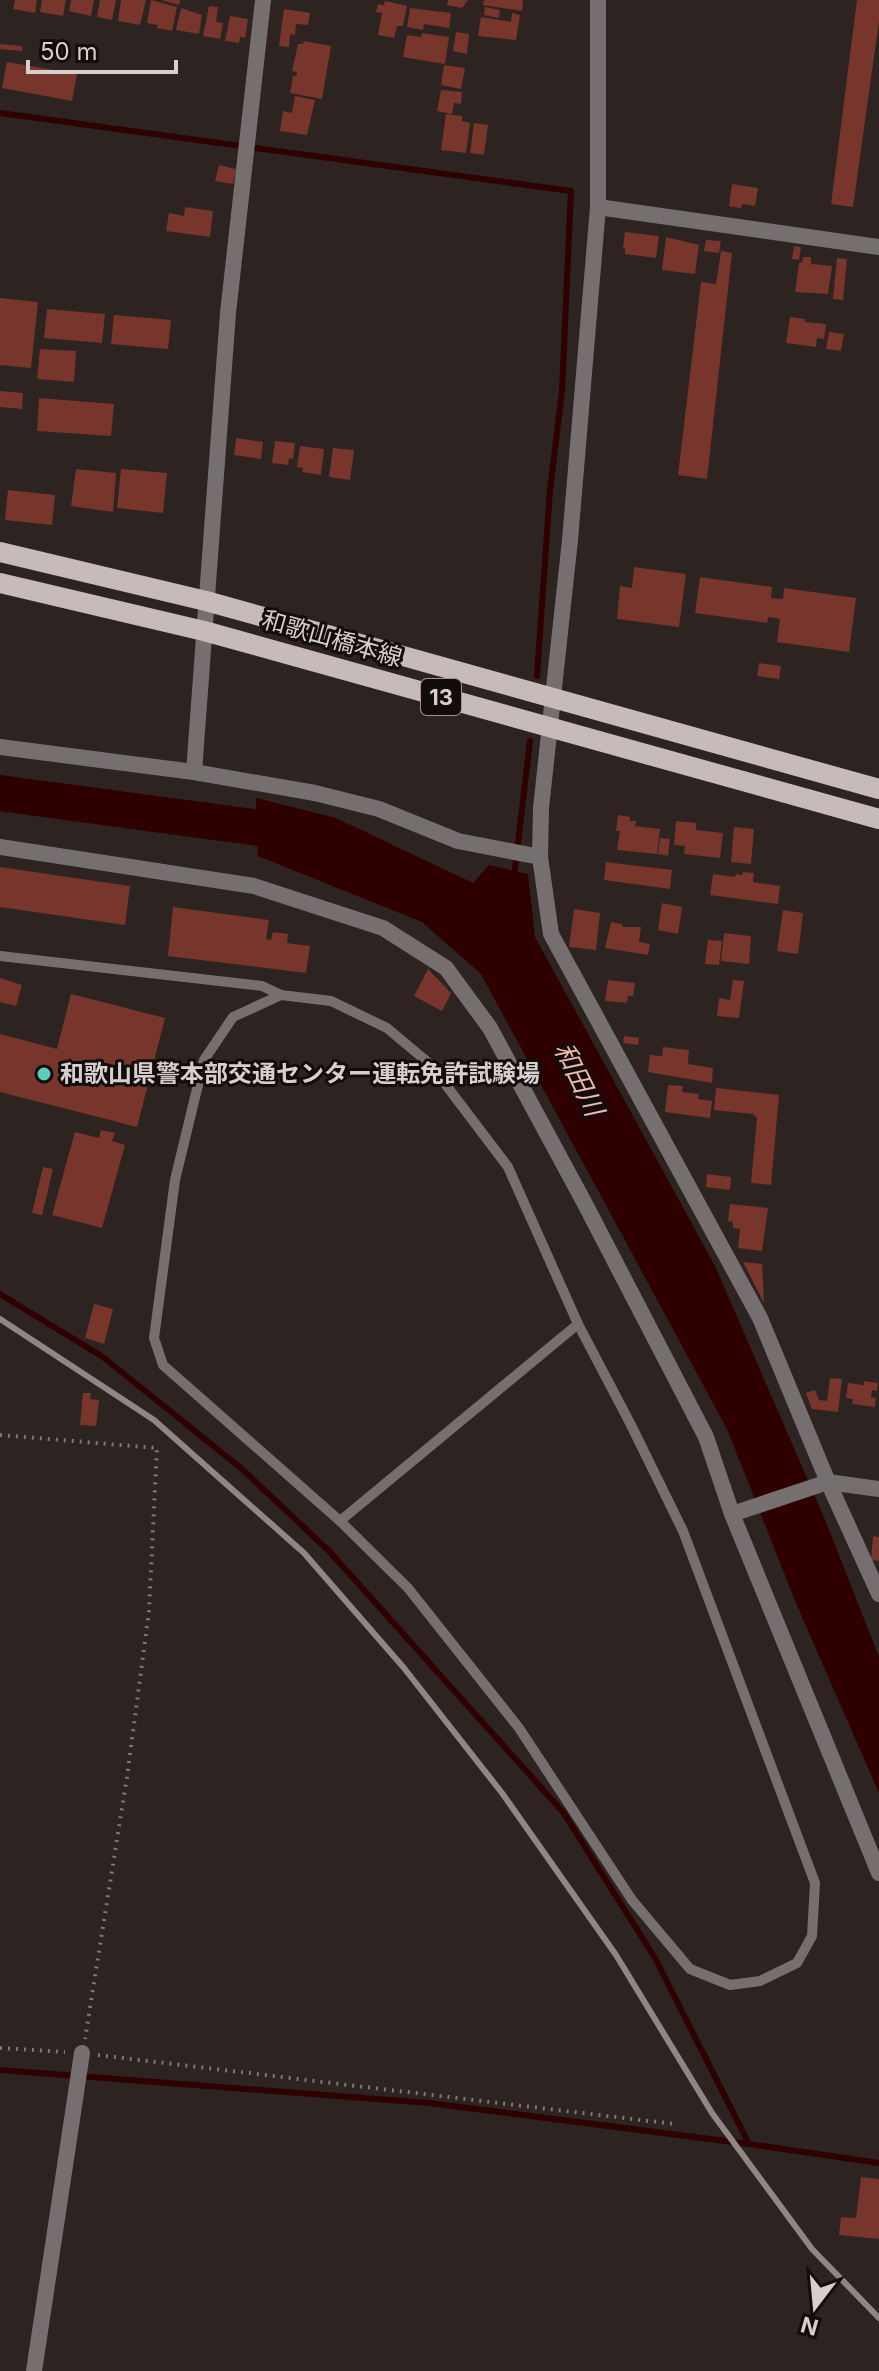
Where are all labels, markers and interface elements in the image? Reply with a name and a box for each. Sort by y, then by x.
scale bar [28,24,176,74]
text: 50 m [40,37,98,66]
street label: 和歌山橋本線 [259,605,405,672]
road number: 13 [421,679,461,715]
water label: 和田川 [548,1037,612,1123]
place label: 和歌山県警本部交通センター運転免許試験場 [60,1059,540,1088]
marker: 和歌山県警本部交通センター運転免許試験場 [35,1065,53,1083]
north arrow [775,2267,855,2347]
text: N [798,2311,821,2341]

